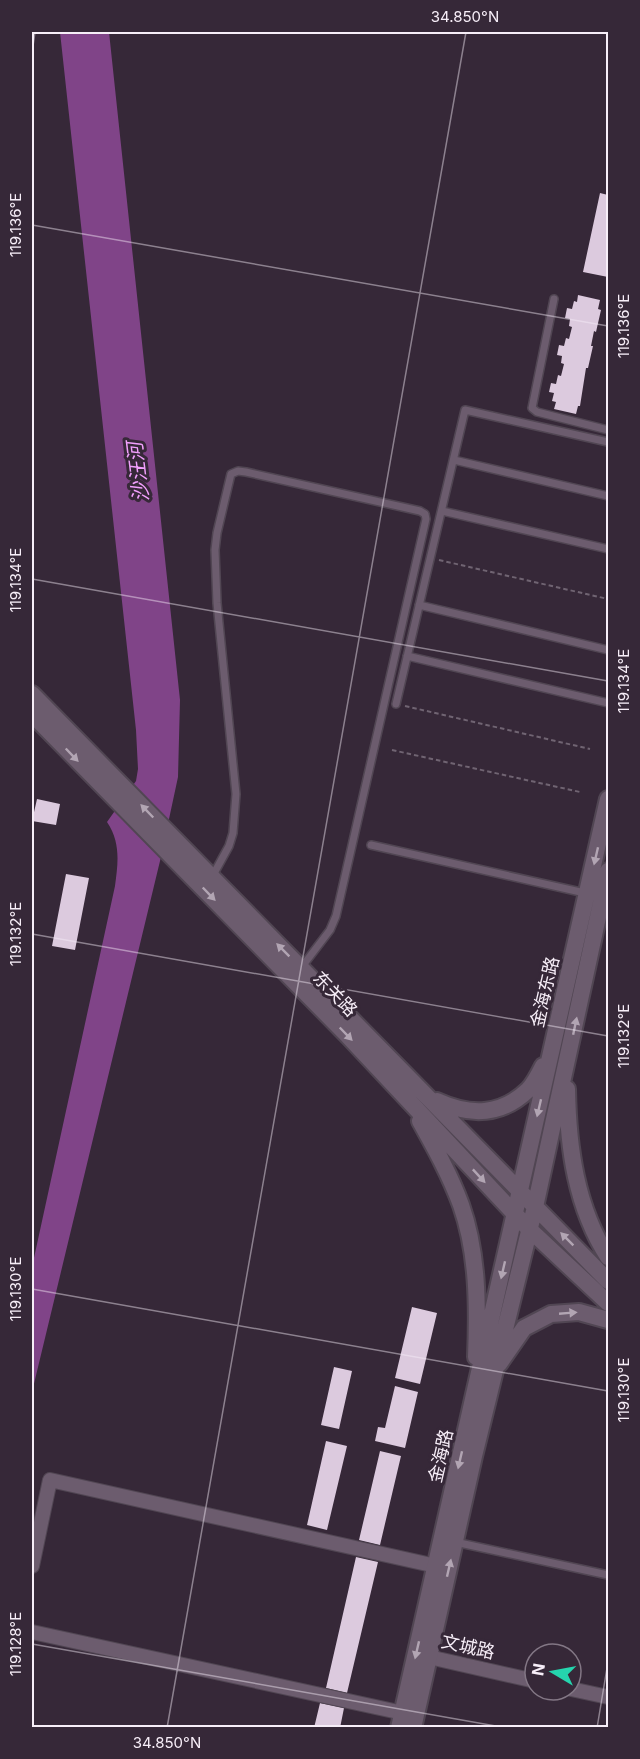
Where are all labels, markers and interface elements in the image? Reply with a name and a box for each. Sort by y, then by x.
text: 34.850°N [431,7,499,26]
text: 119.136°E [6,193,25,257]
text: 119.136°E [614,294,633,358]
water label: 沙汪河 [122,437,154,503]
text: 119.134°E [6,548,25,612]
text: 119.134°E [614,649,633,713]
one-way arrow [65,748,79,762]
one-way arrow [140,805,154,819]
one-way arrow [590,847,600,866]
one-way arrow [202,887,216,902]
text: 119.132°E [6,902,25,966]
one-way arrow [277,944,291,958]
street label: 金海东路 [526,954,563,1029]
street label: 东关路 [309,967,362,1020]
text: 119.132°E [614,1004,633,1068]
one-way arrow [570,1017,580,1036]
one-way arrow [338,1026,352,1040]
one-way arrow [534,1099,543,1118]
one-way arrow [472,1168,486,1183]
one-way arrow [561,1233,575,1247]
text: 119.130°E [6,1257,25,1321]
one-way arrow [498,1261,507,1280]
one-way arrow [558,1308,577,1318]
text: 119.130°E [614,1358,633,1422]
street label: 金海路 [424,1427,457,1485]
one-way arrow [455,1451,464,1470]
one-way arrow [445,1558,454,1577]
text: 119.128°E [6,1612,25,1676]
street label: 文城路 [439,1630,497,1663]
one-way arrow [412,1641,421,1660]
north arrow [523,1642,583,1702]
text: N [527,1662,549,1677]
text: 34.850°N [133,1733,201,1752]

